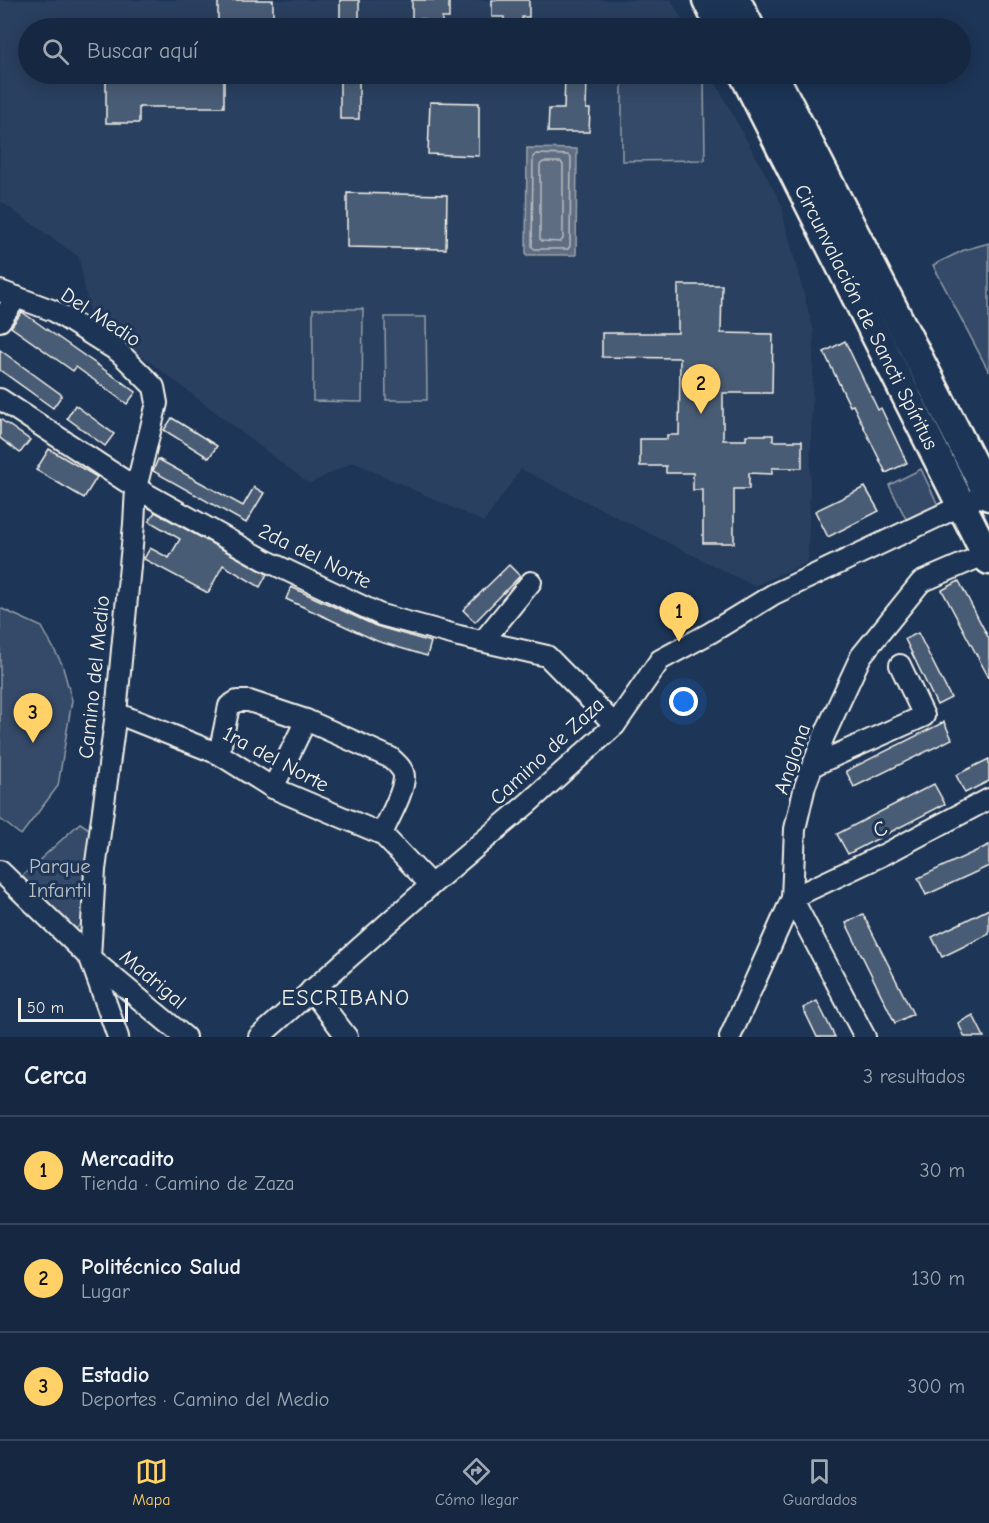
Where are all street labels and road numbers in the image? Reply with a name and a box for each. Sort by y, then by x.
street label: Circunvalación de Sancti Spíritus [790,180,943,454]
street label: Del Medio [57,282,145,352]
street label: 2da del Norte [255,518,375,594]
street label: Camino del Medio [73,594,115,760]
street label: Camino de Zaza [485,692,609,810]
street label: 1ra del Norte [219,721,333,797]
street label: Anglona [769,721,815,797]
street label: C [869,815,891,843]
street label: Madrigal [115,944,191,1014]

